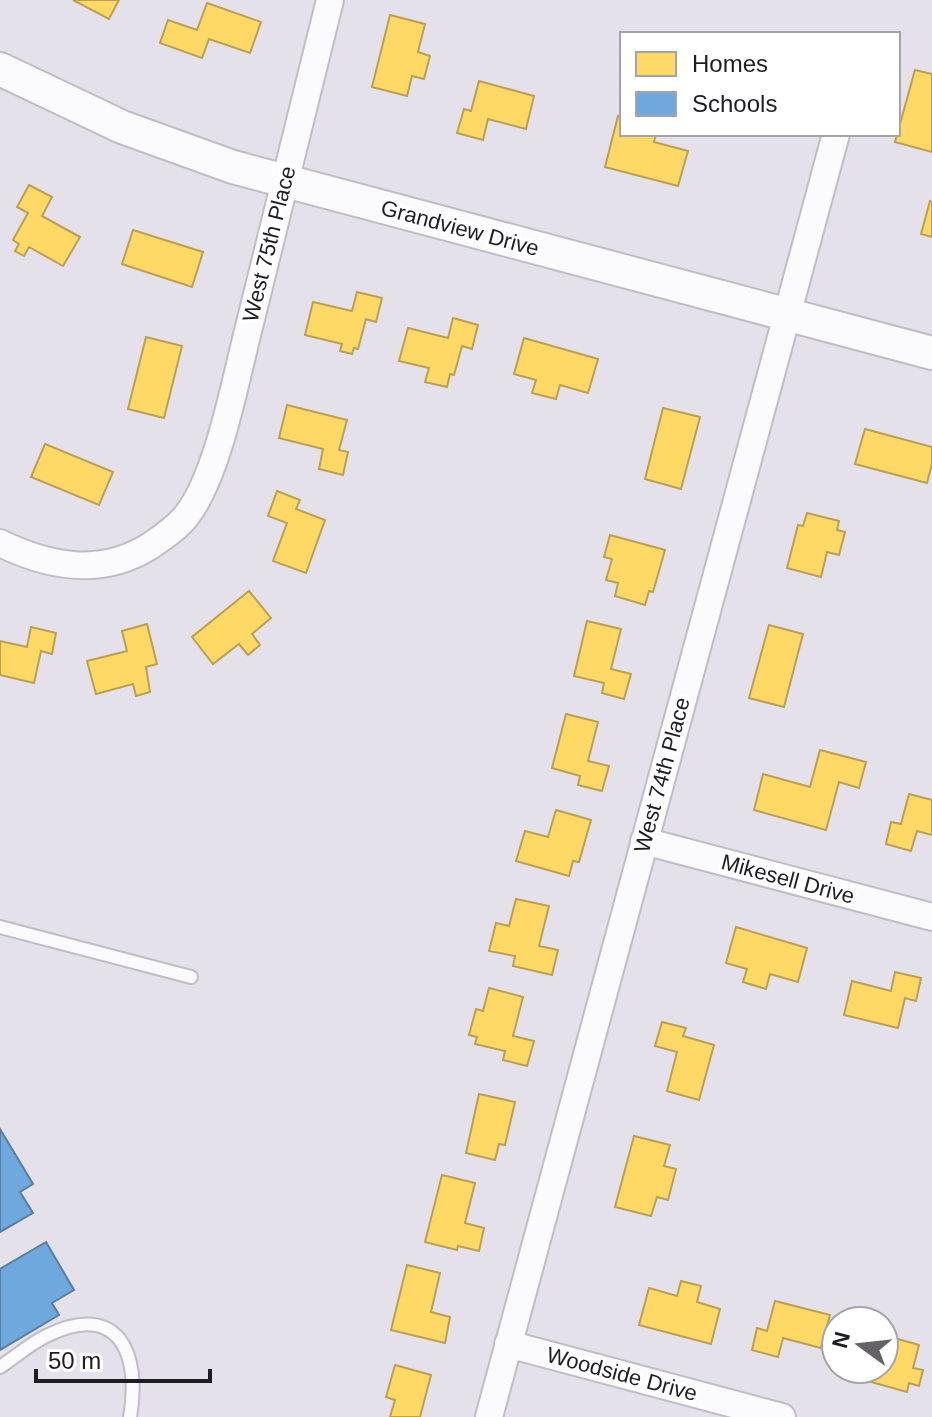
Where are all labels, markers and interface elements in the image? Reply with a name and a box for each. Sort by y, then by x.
legend [620,32,900,136]
text: Homes [692,50,768,77]
text: Schools [692,90,777,117]
street label: West 75th Place [238,163,300,325]
street label: Grandview Drive [378,195,542,261]
street label: West 74th Place [629,695,695,855]
street label: Mikesell Drive [719,849,857,909]
north arrow [820,1305,900,1385]
text: N [827,1329,855,1351]
scale bar [36,1333,210,1383]
street label: Woodside Drive [544,1342,700,1406]
text: 50 m [48,1347,101,1374]

